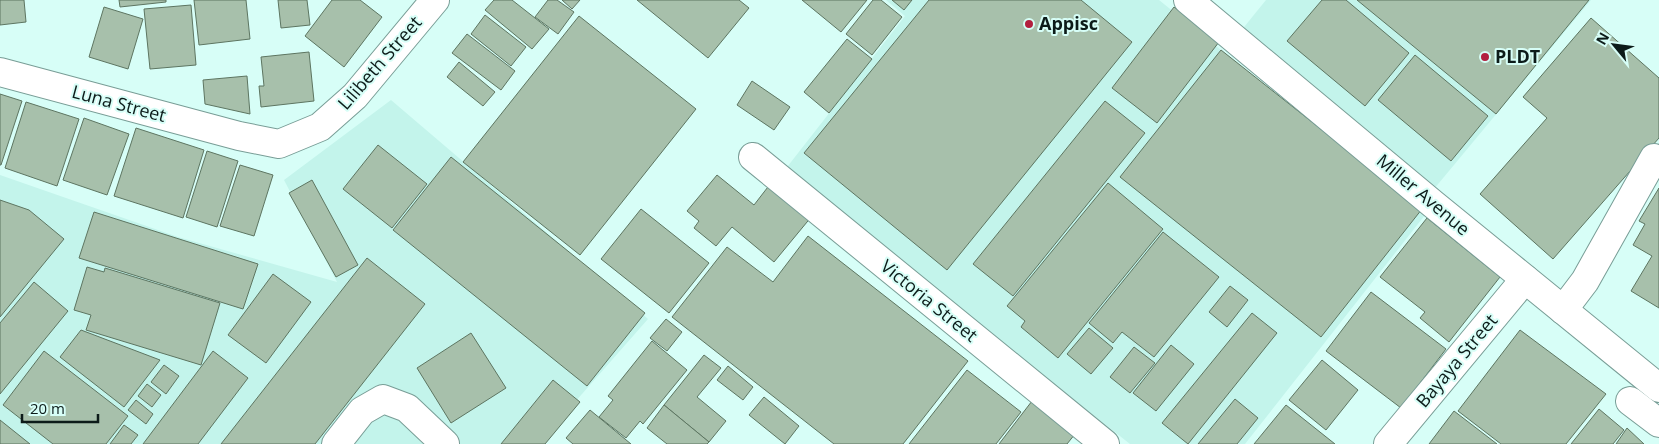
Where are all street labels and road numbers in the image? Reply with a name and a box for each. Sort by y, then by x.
street label: Lilibeth Street [332,10,427,114]
street label: Luna Street [70,79,169,127]
street label: Miller Avenue [1372,148,1475,240]
street label: Victoria Street [876,254,983,347]
street label: Bayaya Street [1410,309,1502,412]

